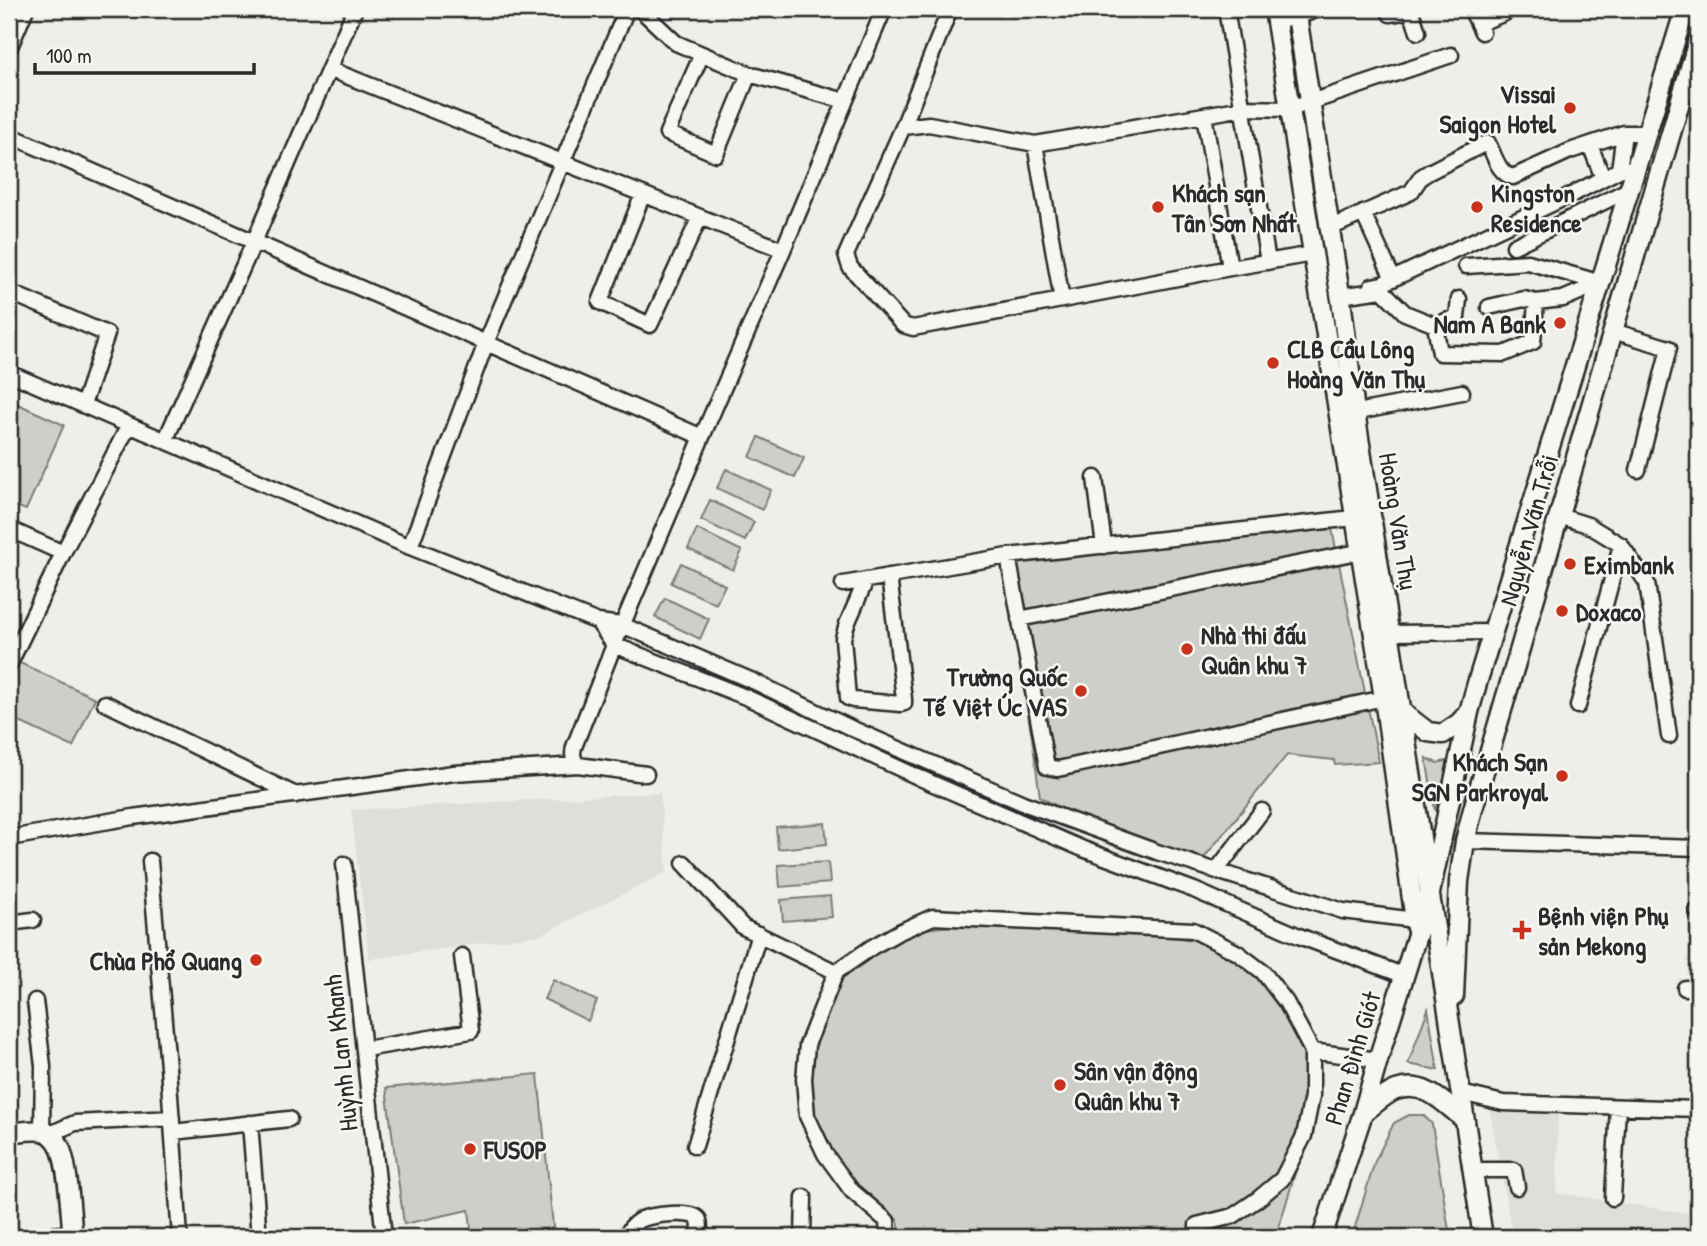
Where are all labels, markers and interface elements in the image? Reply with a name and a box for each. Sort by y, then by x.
scale bar [35,32,254,76]
text: 100 m [46,41,92,70]
place label: Vissai Saigon Hotel [1439,76,1557,142]
marker: Vissai Saigon Hotel [1562,100,1578,116]
place label: Khách sạn Tân Sơn Nhất [1171,175,1297,240]
place label: Kingston Residence [1491,175,1582,240]
marker: Khách sạn Tân Sơn Nhất [1150,199,1166,215]
marker: Kingston Residence [1469,199,1485,215]
place label: Nam A Bank [1434,306,1546,341]
marker: Nam A Bank [1552,315,1568,331]
place label: CLB Cầu Lông Hoàng Văn Thụ [1287,331,1426,397]
marker: CLB Cầu Lông Hoàng Văn Thụ [1265,355,1281,371]
street label: Hoàng Văn Thụ [1371,450,1427,592]
street label: Nguyễn Văn Trỗi [1490,450,1566,610]
place label: Eximbank [1584,547,1674,582]
marker: Eximbank [1562,556,1578,572]
place label: Doxaco [1576,594,1642,629]
marker: Doxaco [1554,603,1570,619]
place label: Nhà thi đấu Quân khu 7 [1201,617,1307,682]
marker: Nhà thi đấu Quân khu 7 [1179,641,1195,657]
place label: Trường Quốc Tế Việt Úc VAS [922,659,1068,724]
marker: Trường Quốc Tế Việt Úc VAS [1073,683,1089,699]
place label: Khách Sạn SGN Parkroyal [1412,744,1549,810]
marker: Khách Sạn SGN Parkroyal [1554,768,1570,784]
place label: Bệnh viện Phụ sản Mekong [1538,898,1669,964]
marker: Bệnh viện Phụ sản Mekong [1512,920,1532,940]
place label: Chùa Phổ Quang [89,943,242,979]
marker: Chùa Phổ Quang [248,952,264,968]
street label: Huỳnh Lan Khanh [314,973,366,1133]
street label: Phan Đình Giót [1315,986,1389,1129]
place label: Sân vận động Quân khu 7 [1074,1053,1198,1118]
marker: Sân vận động Quân khu 7 [1052,1077,1068,1093]
place label: FUSOP [483,1132,547,1167]
marker: FUSOP [462,1141,478,1157]

